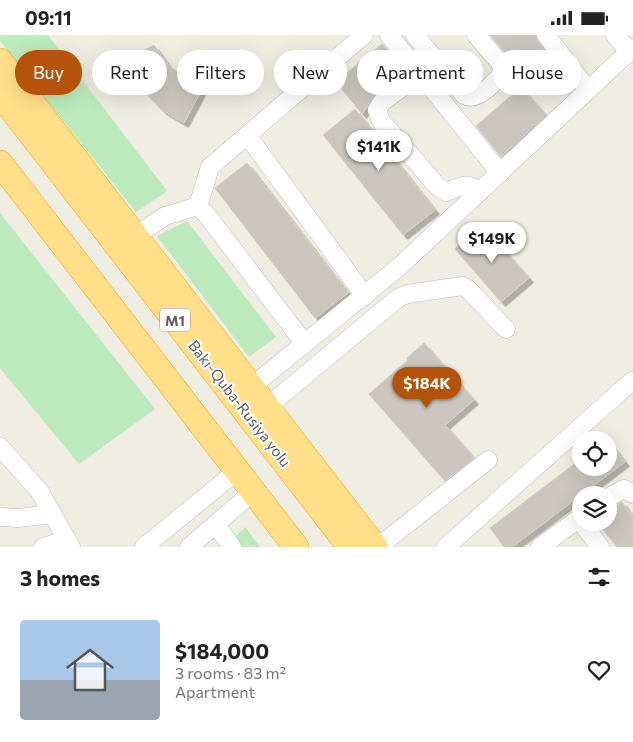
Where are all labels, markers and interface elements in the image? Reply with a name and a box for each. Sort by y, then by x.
text: 09:11 [25,6,72,29]
chip: Buy [15,50,82,95]
chip: Rent [92,50,167,95]
chip: Filters [177,50,264,95]
chip: New [274,50,347,95]
chip: Apartment [357,50,483,95]
chip: House [493,50,581,95]
pin: $141K [344,129,414,172]
text: $141K [357,136,401,155]
pin: $149K [457,221,527,264]
text: $149K [468,228,516,247]
road number: M1 [160,309,190,331]
street label: Bakı-Quba-Rusiya yolu [185,336,295,470]
pin: $184K [392,367,462,409]
text: $184K [403,373,451,392]
map controls [572,431,617,531]
button: locate [572,431,617,476]
button: layers [572,486,617,531]
icon: filters [585,563,613,591]
text: 3 homes [20,565,100,590]
text: $184,000 [175,638,269,663]
icon: home [60,640,120,700]
icon: heart [585,656,613,684]
text: 3 rooms · 83 m² [175,663,286,682]
text: Apartment [175,682,255,701]

